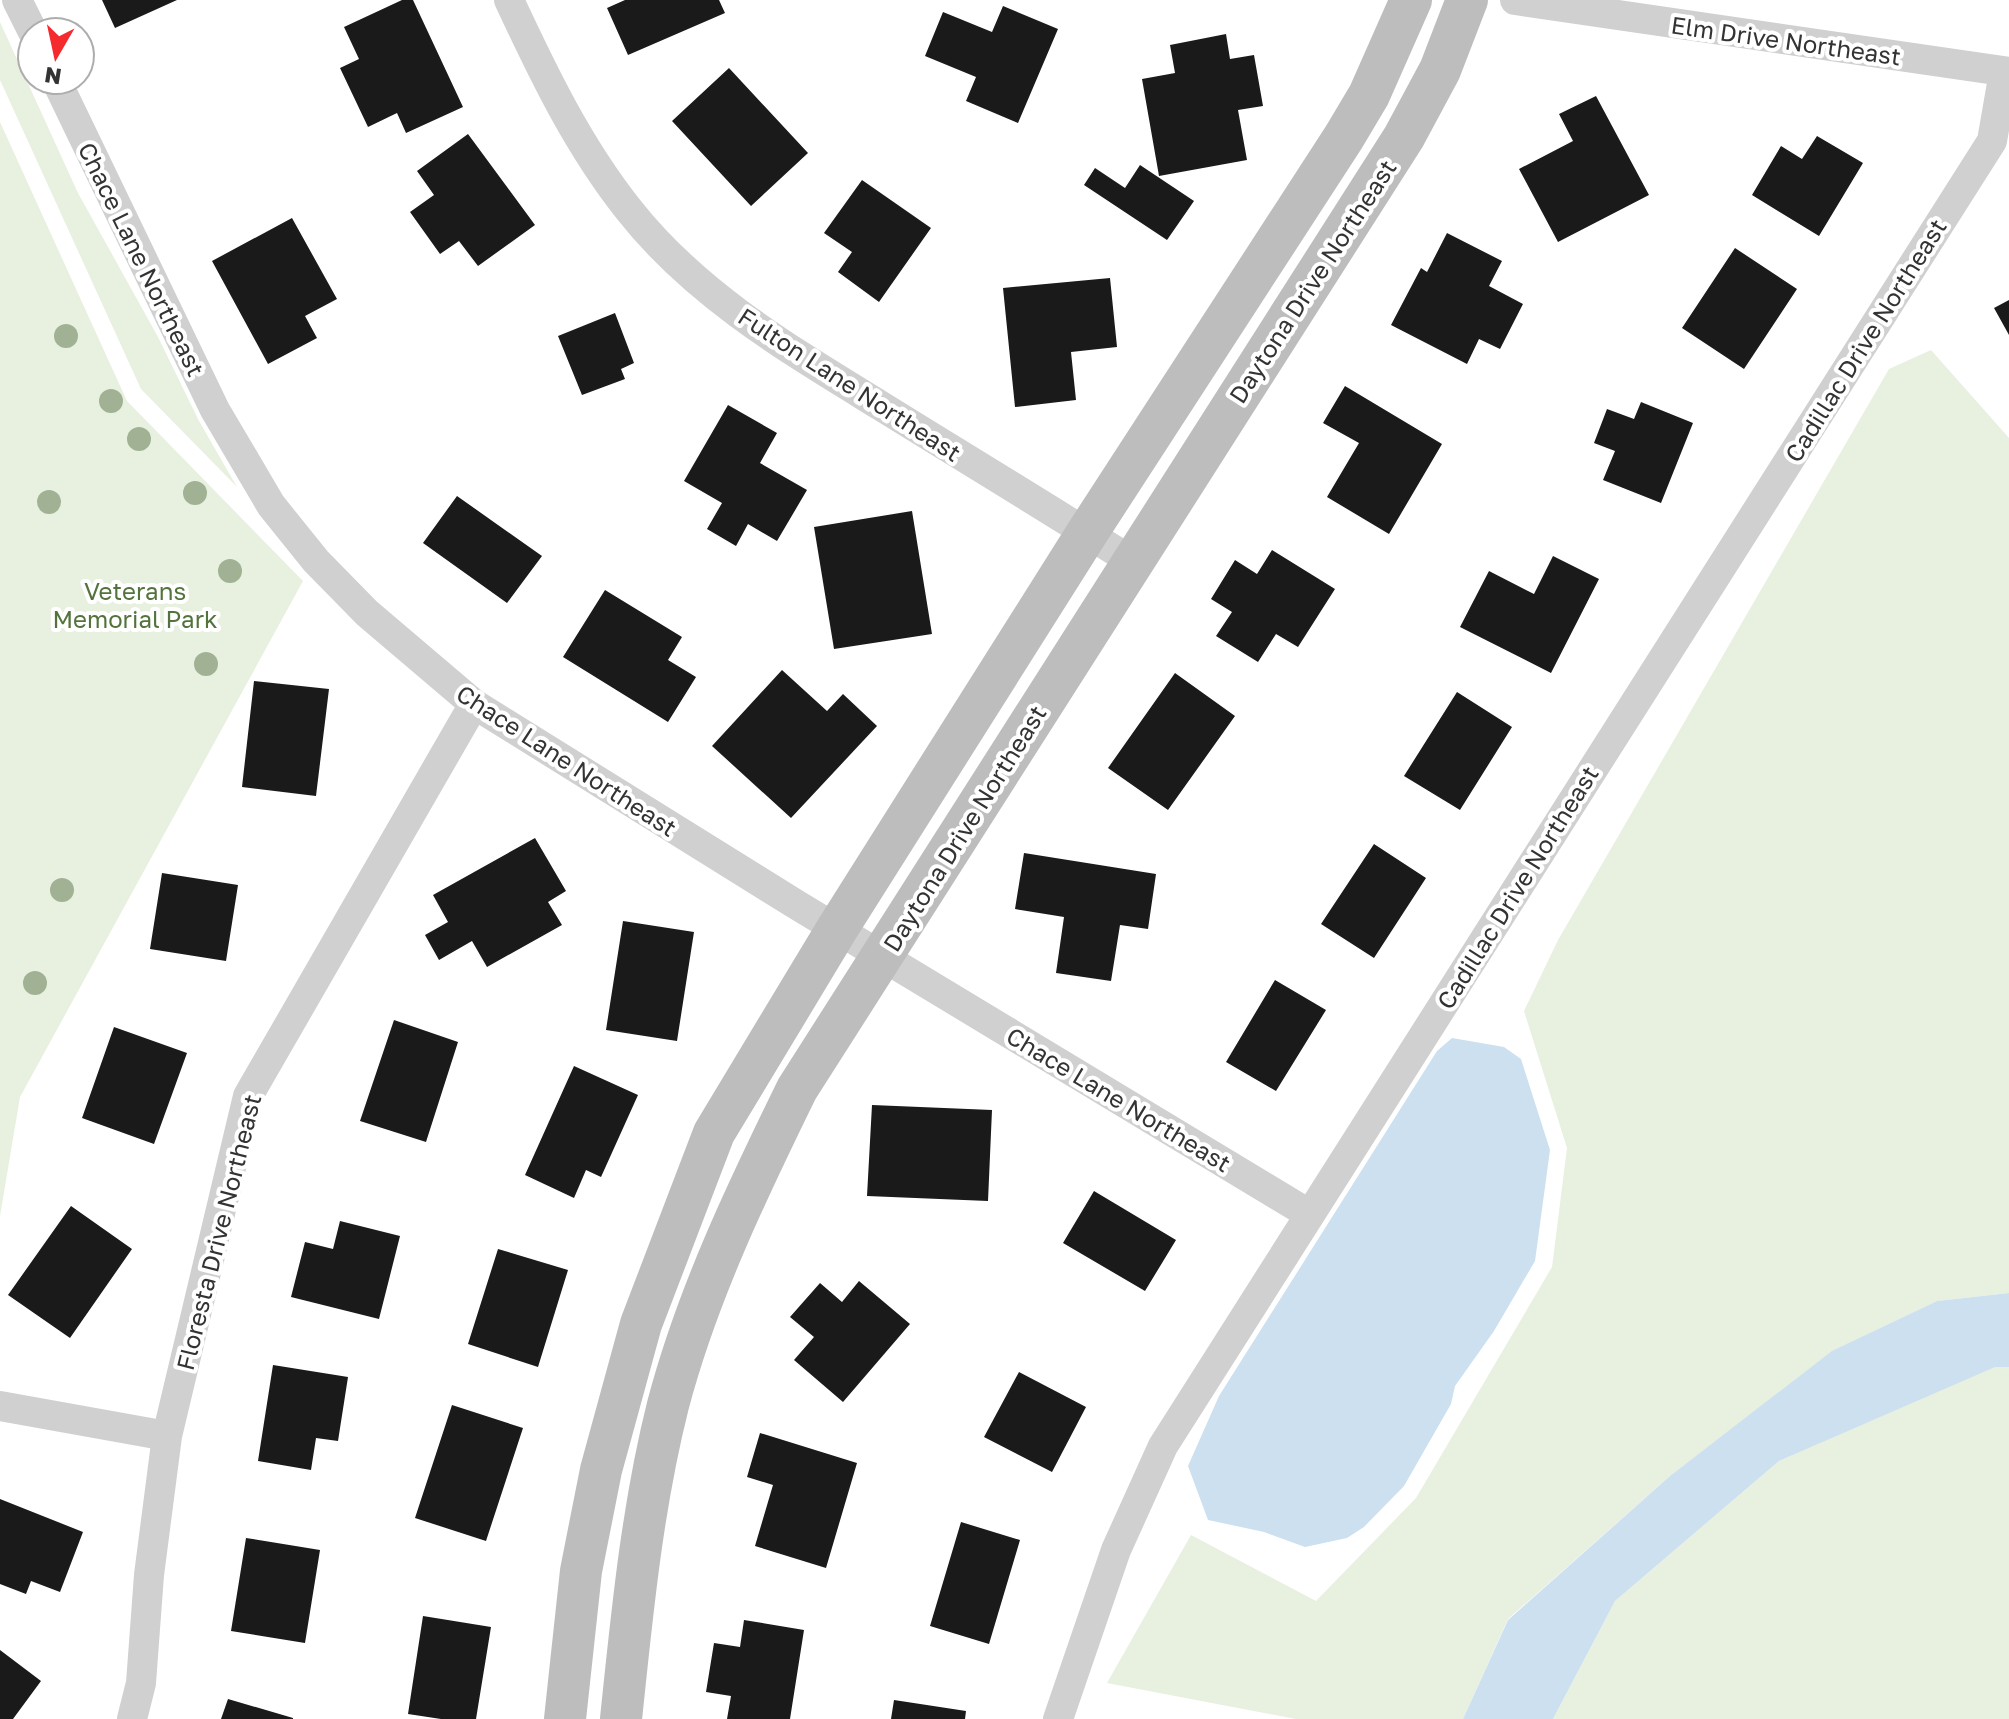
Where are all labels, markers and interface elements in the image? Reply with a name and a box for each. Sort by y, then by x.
street label: Elm Drive Northeast [1669,10,1903,70]
north arrow [16,16,96,96]
text: N [42,62,63,91]
street label: Chace Lane Northeast [73,137,211,381]
street label: Daytona Drive Northeast [1222,154,1402,408]
street label: Cadillac Drive Northeast [1778,213,1952,467]
street label: Fulton Lane Northeast [733,301,967,467]
park label: Veterans Memorial Park [52,576,218,633]
street label: Chace Lane Northeast [452,678,682,842]
street label: Daytona Drive Northeast [876,700,1052,956]
street label: Cadillac Drive Northeast [1430,760,1604,1014]
street label: Chace Lane Northeast [1002,1021,1236,1177]
street label: Floresta Drive Northeast [170,1091,266,1373]

